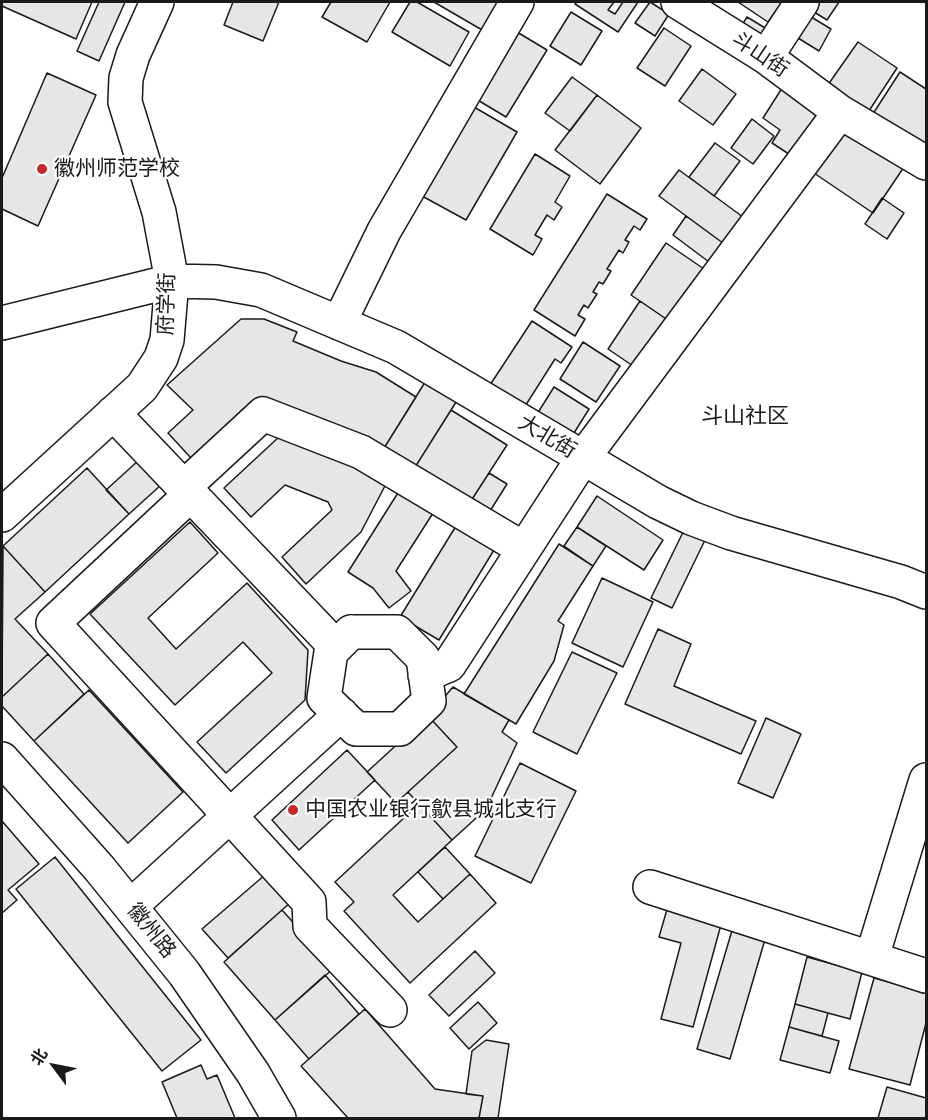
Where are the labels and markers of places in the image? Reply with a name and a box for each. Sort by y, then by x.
place label: 徽州师范学校 [54,156,180,182]
marker: 徽州师范学校 [35,162,49,176]
place label: 中国农业银行歙县城北支行 [305,797,557,823]
marker: 中国农业银行歙县城北支行 [286,803,300,817]

